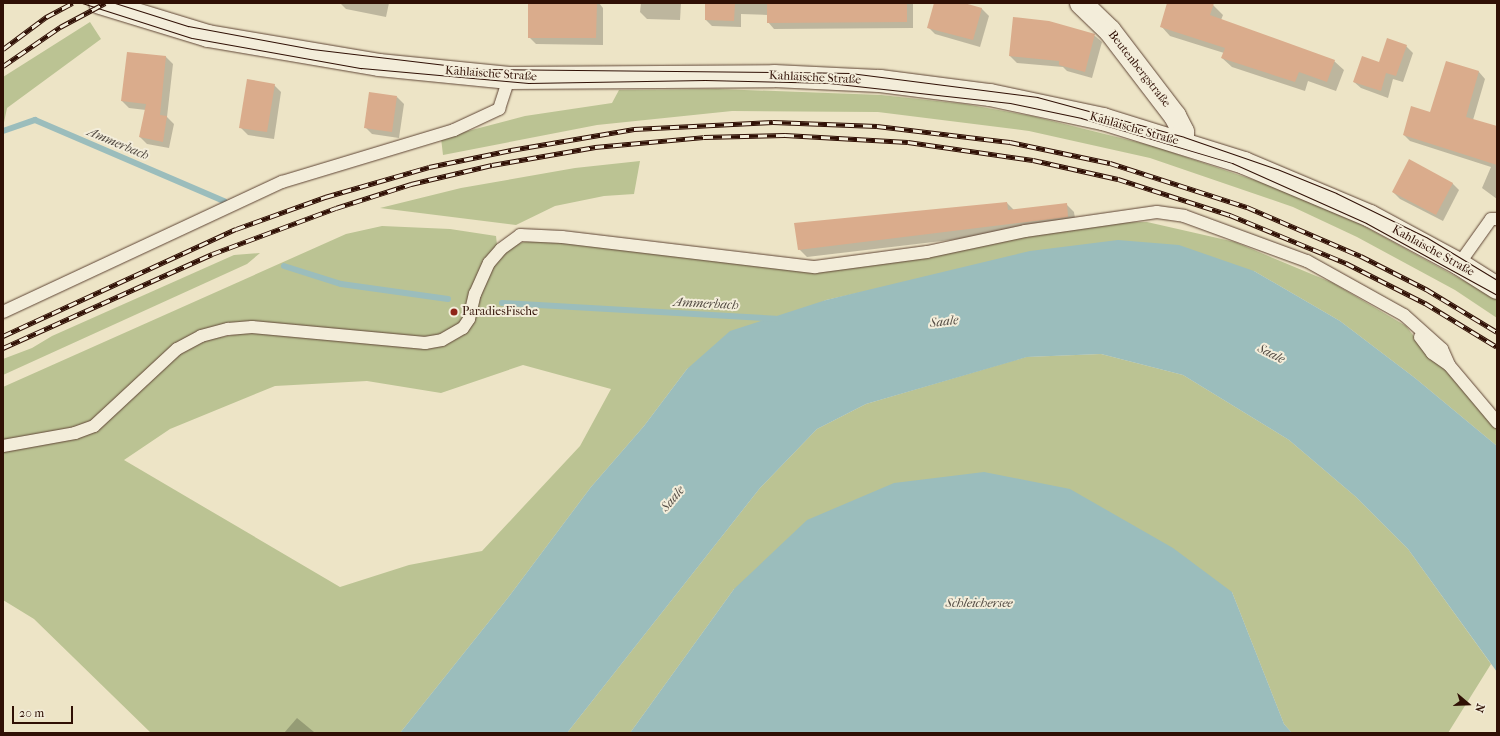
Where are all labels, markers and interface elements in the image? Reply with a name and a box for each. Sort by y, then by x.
street label: Beutenbergstraße [1105,28,1173,110]
street label: Kahlaische Straße [445,64,537,84]
street label: Kahlaische Straße [769,68,861,88]
street label: Kahlaische Straße [1088,109,1180,149]
water label: Ammerbach [85,124,151,164]
street label: Kahlaische Straße [1389,222,1477,280]
water label: Ammerbach [673,295,739,313]
place label: ParadiesFische [462,305,538,319]
marker: ParadiesFische [449,307,459,317]
water label: Saale [929,313,959,331]
water label: Saale [1255,341,1287,367]
water label: Saale [658,483,688,515]
water label: Schleichersee [945,595,1013,611]
north arrow [1448,684,1488,724]
scale bar [14,698,75,724]
text: N [1472,702,1487,714]
text: 20 m [19,706,44,720]

